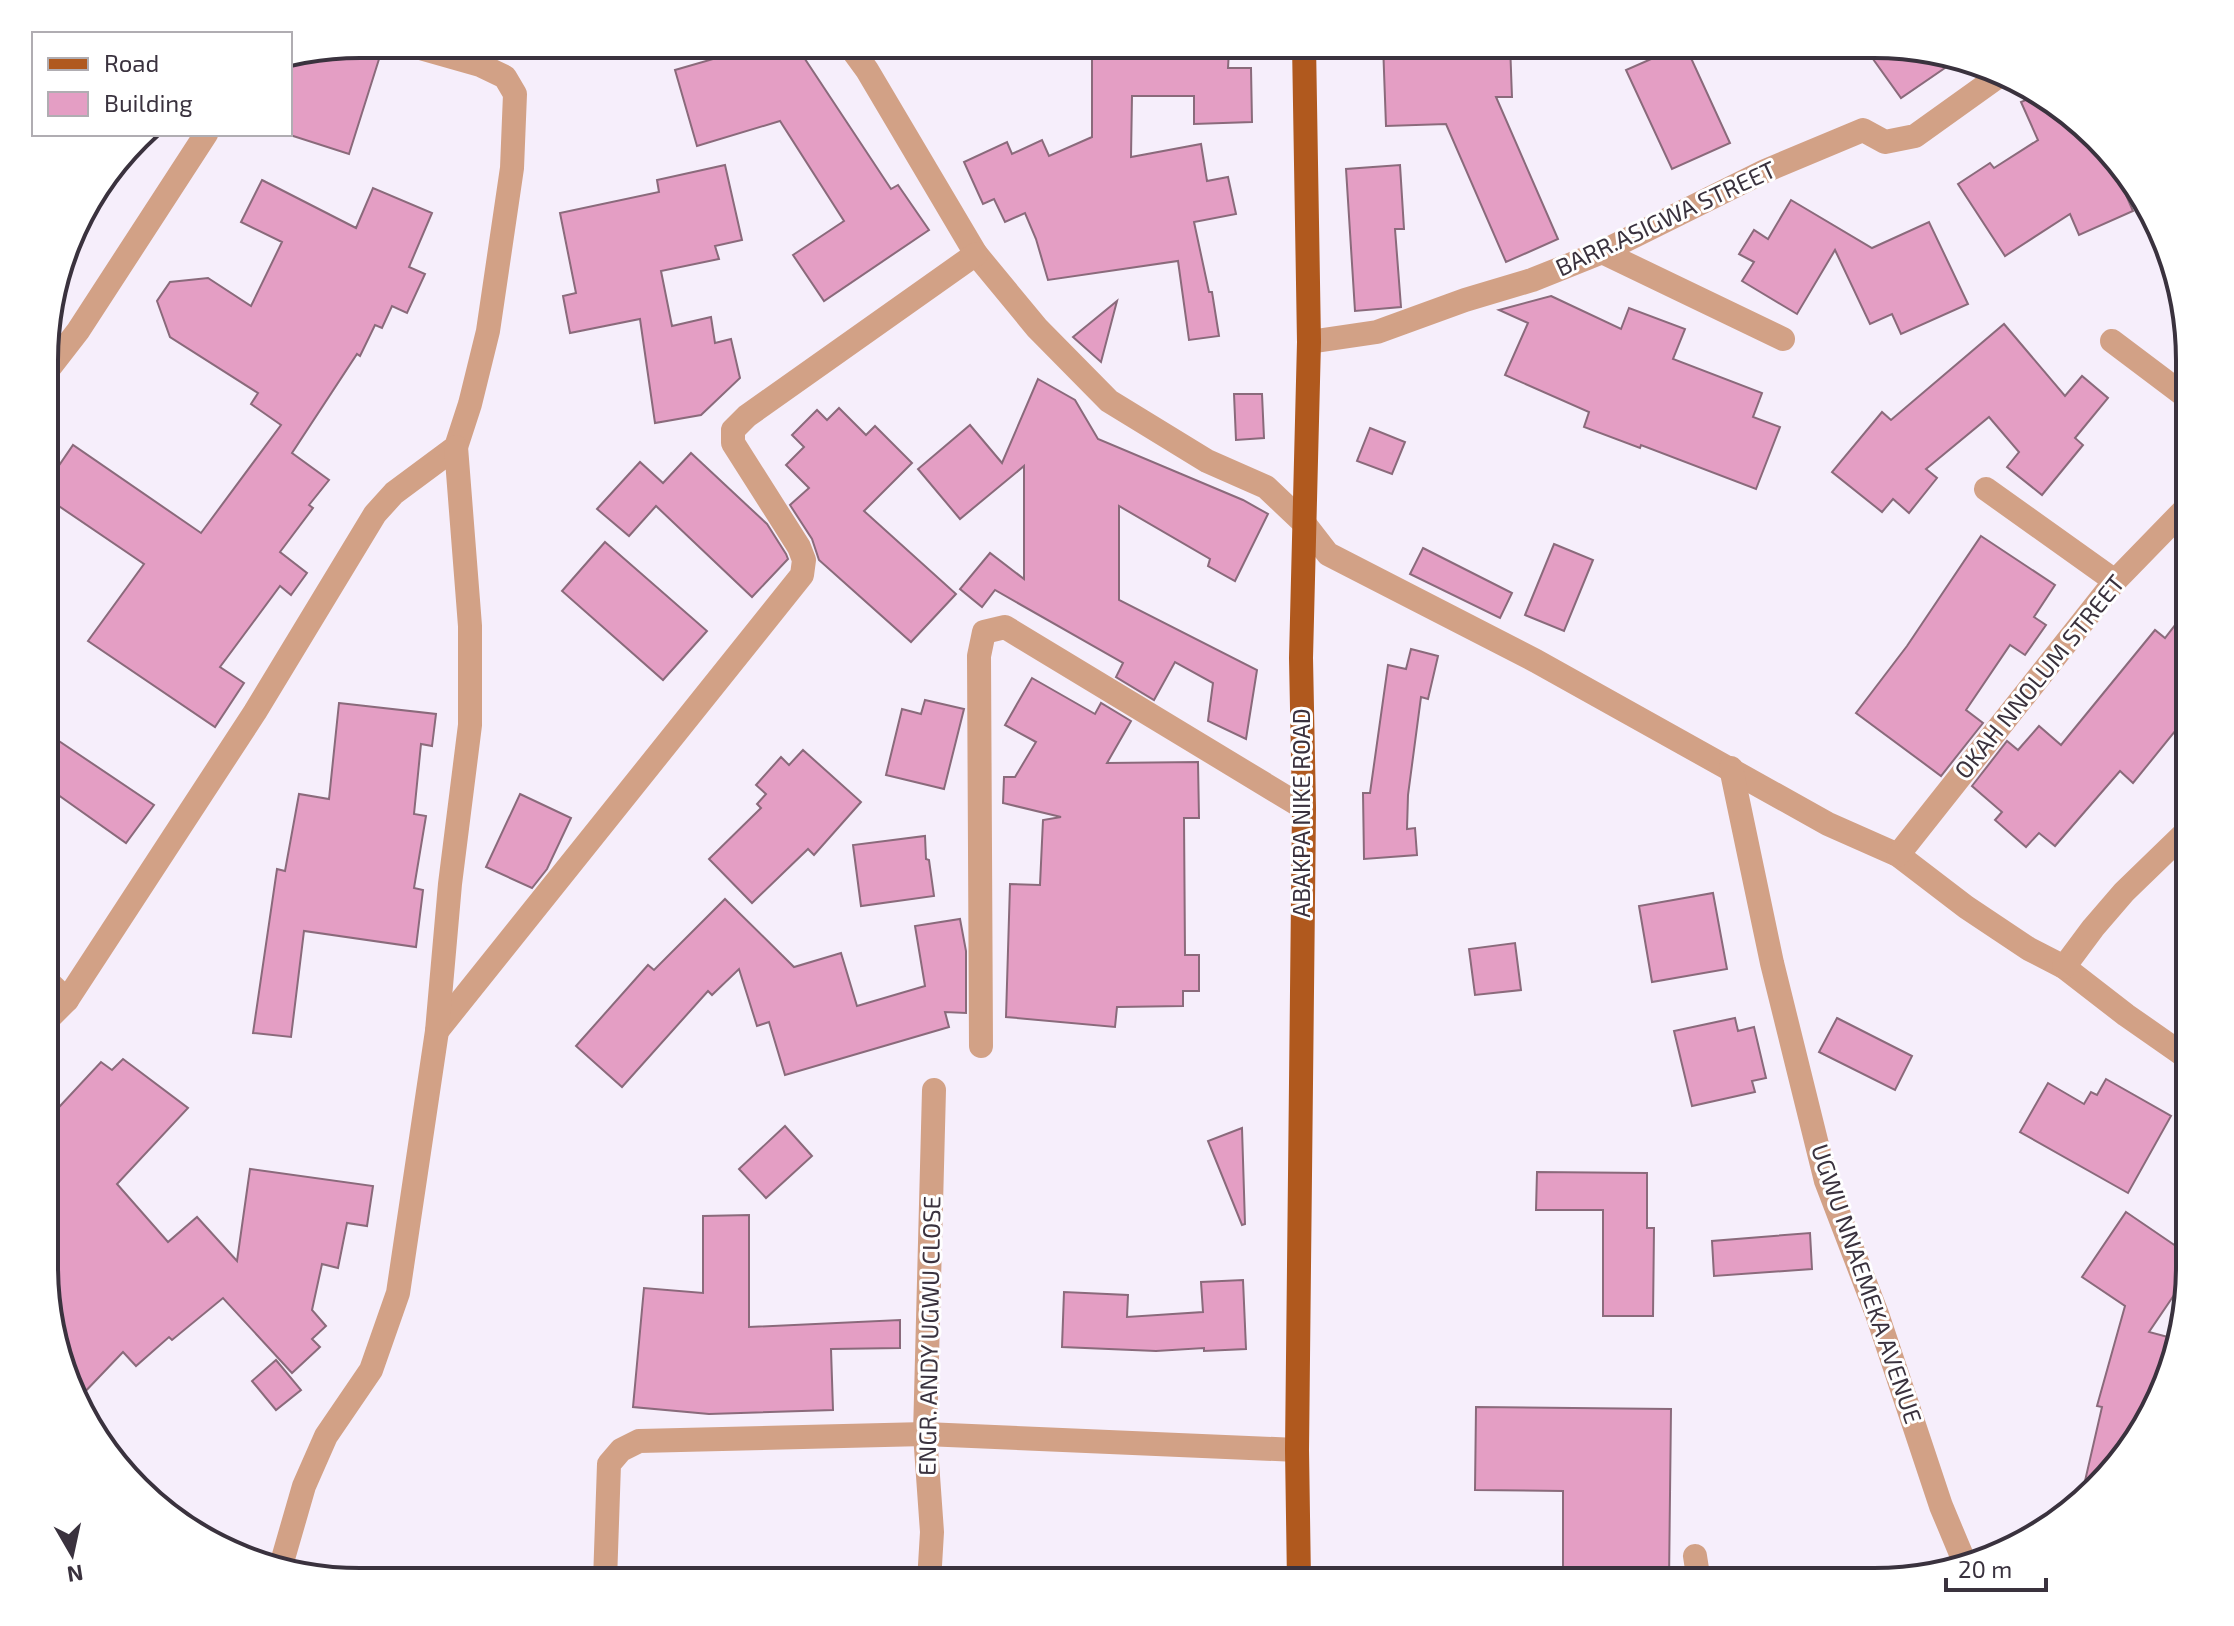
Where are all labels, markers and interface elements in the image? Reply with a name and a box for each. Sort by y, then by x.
legend [32,32,292,136]
text: Road [104,48,159,77]
text: Building [104,88,193,117]
street label: BARR.ASIGWA STREET [1551,154,1780,281]
street label: OKAH NNOLUM STREET [1948,568,2130,784]
street label: ABAKPA NIKE ROAD [1286,708,1315,918]
street label: UGWU NNAEMEKA AVENUE [1806,1140,1929,1427]
street label: ENGR. ANDY UGWU CLOSE [912,1196,945,1476]
north arrow [32,1514,112,1594]
scale bar [1946,1542,2046,1592]
text: 20 m [1958,1554,2012,1583]
text: N [65,1561,85,1589]

